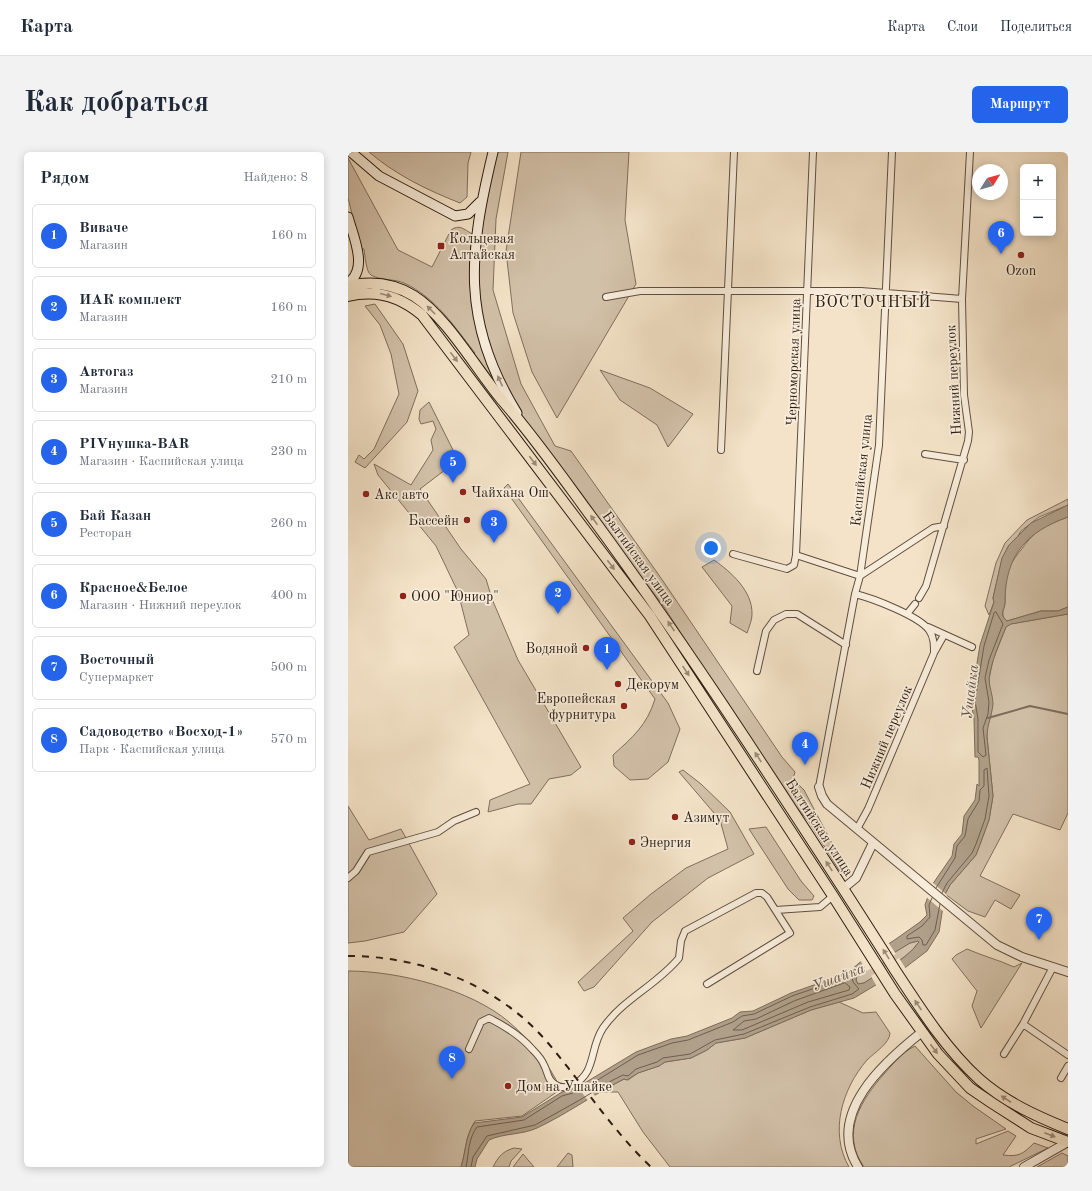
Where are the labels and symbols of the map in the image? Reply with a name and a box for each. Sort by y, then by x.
north arrow [972,164,1008,200]
pin: 6 [988,221,1014,254]
place label: Кольцевая Алтайская [449,232,515,262]
marker: Кольцевая Алтайская [436,241,446,251]
marker: Ozon [1016,250,1026,260]
place label: Ozon [1006,264,1037,278]
district label: ВОСТОЧНЫЙ [815,291,931,311]
one-way arrow [381,292,393,298]
street label: Черноморская улица [785,298,803,426]
one-way arrow [426,305,436,315]
street label: Нижний переулок [944,324,964,436]
one-way arrow [450,351,459,362]
one-way arrow [496,375,502,387]
street label: Каспийская улица [849,413,875,527]
pin: 5 [440,450,466,483]
one-way arrow [528,455,537,466]
place label: Чайхана Ош [471,486,549,500]
marker: Чайхана Ош [458,487,468,497]
place label: Акс авто [374,488,429,502]
marker: Акс авто [361,489,371,499]
street label: Балтийская улица [599,509,677,608]
pin: 3 [481,510,507,543]
place label: Бассейн [408,514,459,528]
marker: Бассейн [462,515,472,525]
one-way arrow [590,515,598,526]
your location [701,538,721,558]
one-way arrow [607,559,615,570]
pin: 2 [545,581,571,614]
place label: ООО "Юниор" [411,590,499,604]
marker: ООО "Юниор" [398,591,408,601]
one-way arrow [667,620,675,631]
pin: 1 [594,637,620,670]
place label: Водяной [526,642,578,656]
marker: Водяной [581,643,591,653]
water label: Ушайка [961,664,982,721]
one-way arrow [682,665,690,676]
place label: Декорум [626,678,679,692]
marker: Декорум [613,679,623,689]
street label: Нижний переулок [859,684,915,791]
place label: Европейская фурнитура [536,692,616,723]
marker: Европейская фурнитура [619,701,629,711]
pin: 4 [792,732,818,765]
one-way arrow [754,752,762,762]
street label: Балтийская улица [783,777,856,879]
place label: Азимут [683,811,730,825]
marker: Азимут [670,812,680,822]
place label: Энергия [640,836,691,850]
marker: Энергия [627,837,637,847]
one-way arrow [825,861,833,871]
pin: 7 [1026,907,1052,940]
one-way arrow [882,949,889,960]
water label: Ушайка [810,961,867,995]
one-way arrow [915,999,922,1011]
one-way arrow [930,1043,938,1054]
pin: 8 [439,1046,465,1079]
place label: Дом на Ушайке [516,1080,612,1094]
marker: Дом на Ушайке [503,1081,513,1091]
one-way arrow [1000,1096,1012,1103]
one-way arrow [1044,1132,1056,1138]

